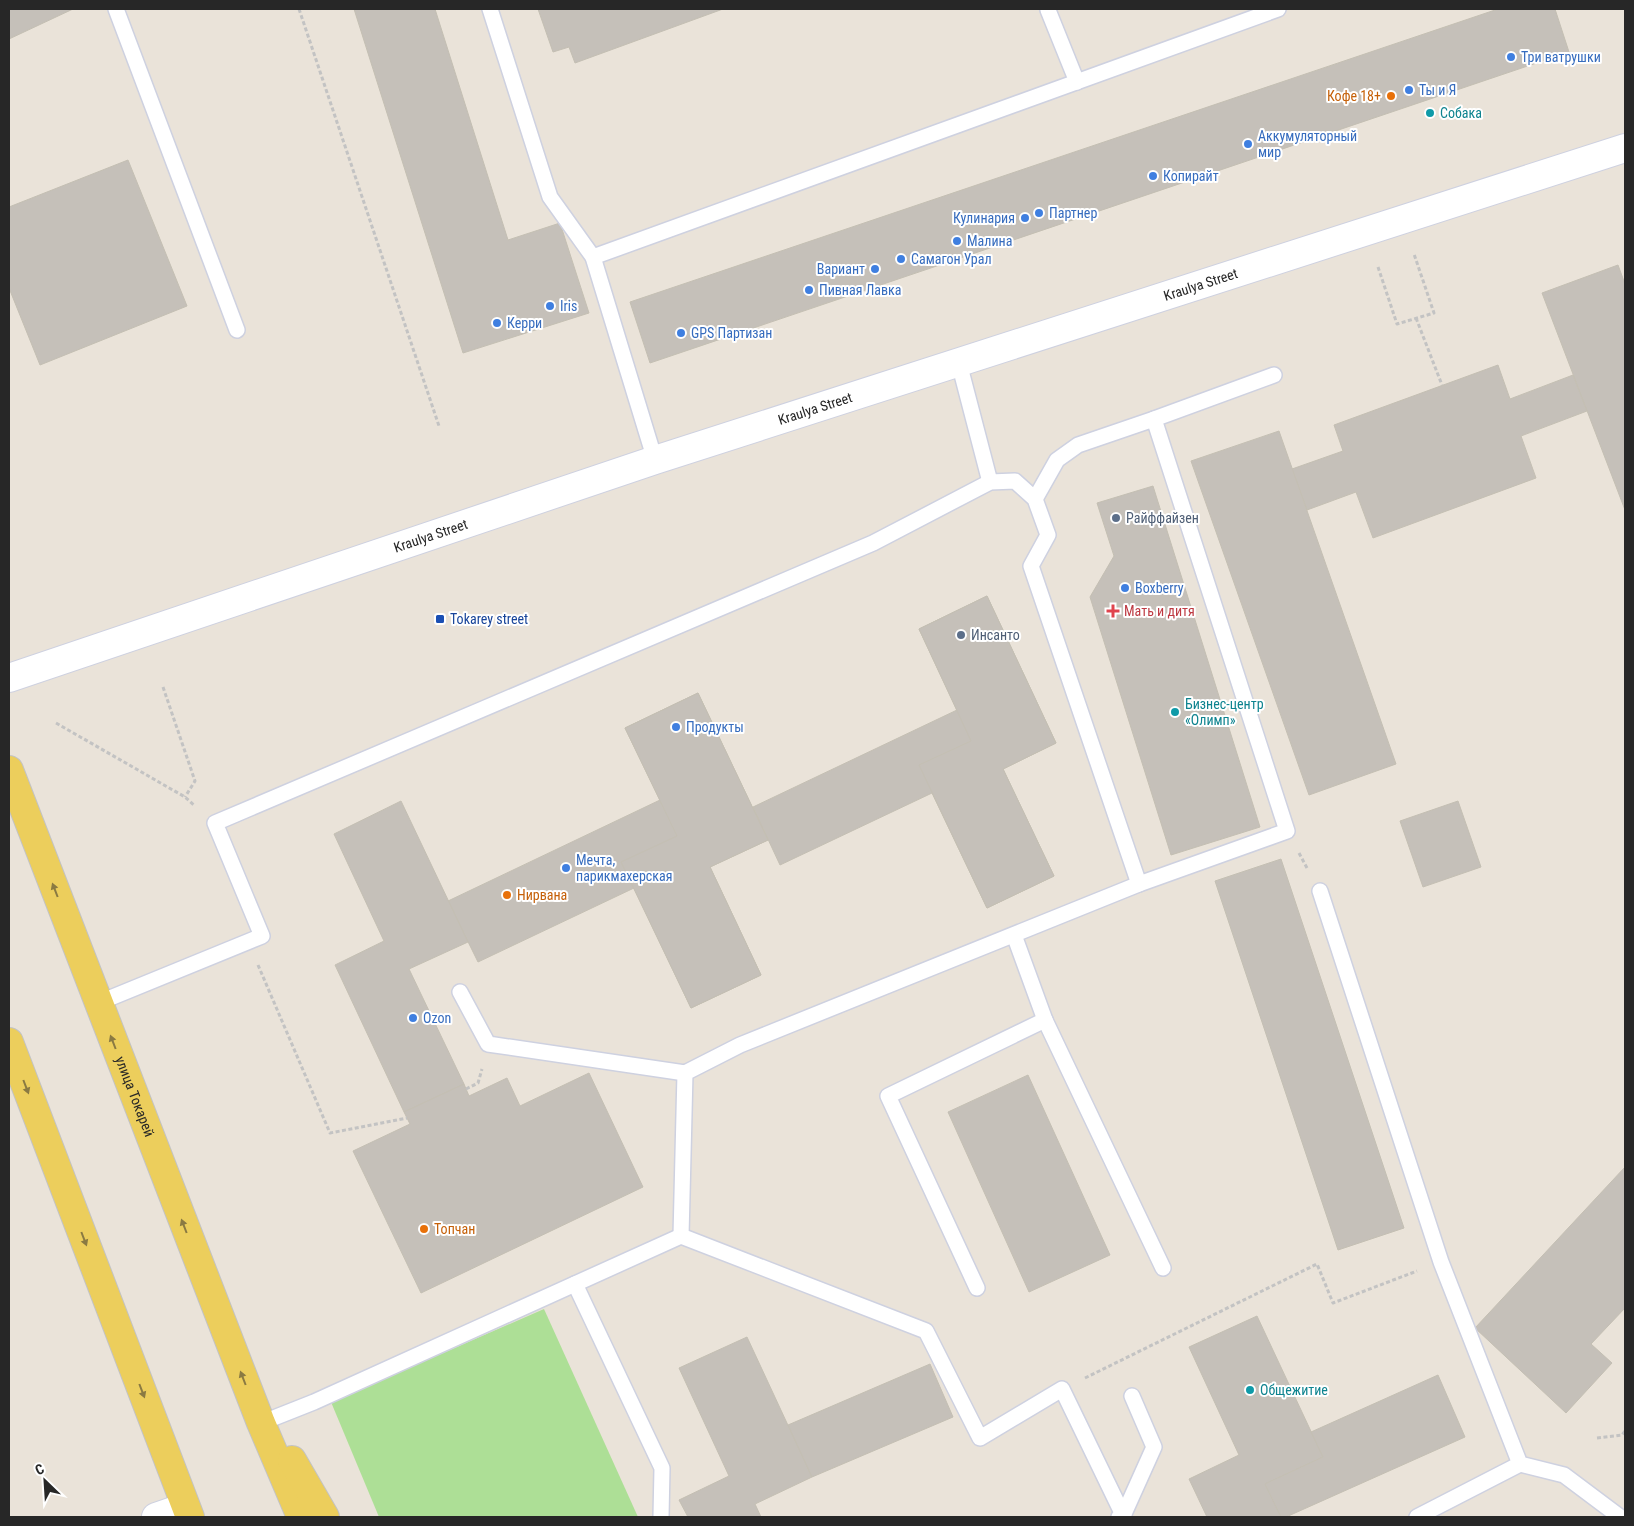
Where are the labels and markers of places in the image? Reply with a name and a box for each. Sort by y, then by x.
place label: Три ватрушки [1521,49,1601,65]
marker: Три ватрушки [1505,51,1517,63]
place label: Ты и Я [1419,82,1456,98]
marker: Ты и Я [1403,84,1415,96]
place label: Кофе 18+ [1327,88,1381,104]
marker: Кофе 18+ [1385,90,1397,102]
place label: Собака [1440,105,1482,121]
marker: Собака [1424,107,1436,119]
place label: Аккумуляторный мир [1258,128,1357,160]
marker: Аккумуляторный мир [1242,138,1254,150]
place label: Копирайт [1163,168,1219,184]
marker: Копирайт [1147,170,1159,182]
place label: Партнер [1049,205,1097,221]
marker: Партнер [1033,207,1045,219]
place label: Кулинария [953,210,1015,226]
marker: Кулинария [1019,212,1031,224]
place label: Малина [967,233,1012,249]
marker: Малина [951,235,963,247]
place label: Самагон Урал [911,251,992,267]
marker: Самагон Урал [895,253,907,265]
place label: Вариант [817,261,865,277]
marker: Вариант [869,263,881,275]
place label: Пивная Лавка [819,282,901,298]
marker: Пивная Лавка [803,284,815,296]
place label: Iris [560,298,577,314]
marker: Iris [544,300,556,312]
place label: Керри [507,315,542,331]
marker: Керри [491,317,503,329]
place label: GPS Партизан [691,325,772,341]
marker: GPS Партизан [675,327,687,339]
place label: Райффайзен [1126,510,1199,526]
marker: Райффайзен [1110,512,1122,524]
place label: Boxberry [1135,580,1184,596]
marker: Boxberry [1119,582,1131,594]
place label: Мать и дитя [1124,603,1195,619]
marker: Мать и дитя [1106,604,1120,618]
place label: Tokarey street [450,611,528,627]
marker: Tokarey street [434,613,446,625]
place label: Инсанто [971,627,1020,643]
marker: Инсанто [955,629,967,641]
place label: Бизнес-центр «Олимп» [1185,696,1264,728]
marker: Бизнес-центр «Олимп» [1169,706,1181,718]
place label: Продукты [686,719,744,735]
marker: Продукты [670,721,682,733]
place label: Мечта, парикмахерская [576,852,672,884]
marker: Мечта, парикмахерская [560,862,572,874]
place label: Нирвана [517,887,567,903]
marker: Нирвана [501,889,513,901]
place label: Ozon [423,1010,451,1026]
marker: Ozon [407,1012,419,1024]
place label: Топчан [434,1221,475,1237]
marker: Топчан [418,1223,430,1235]
place label: Общежитие [1260,1382,1328,1398]
marker: Общежитие [1244,1384,1256,1396]

